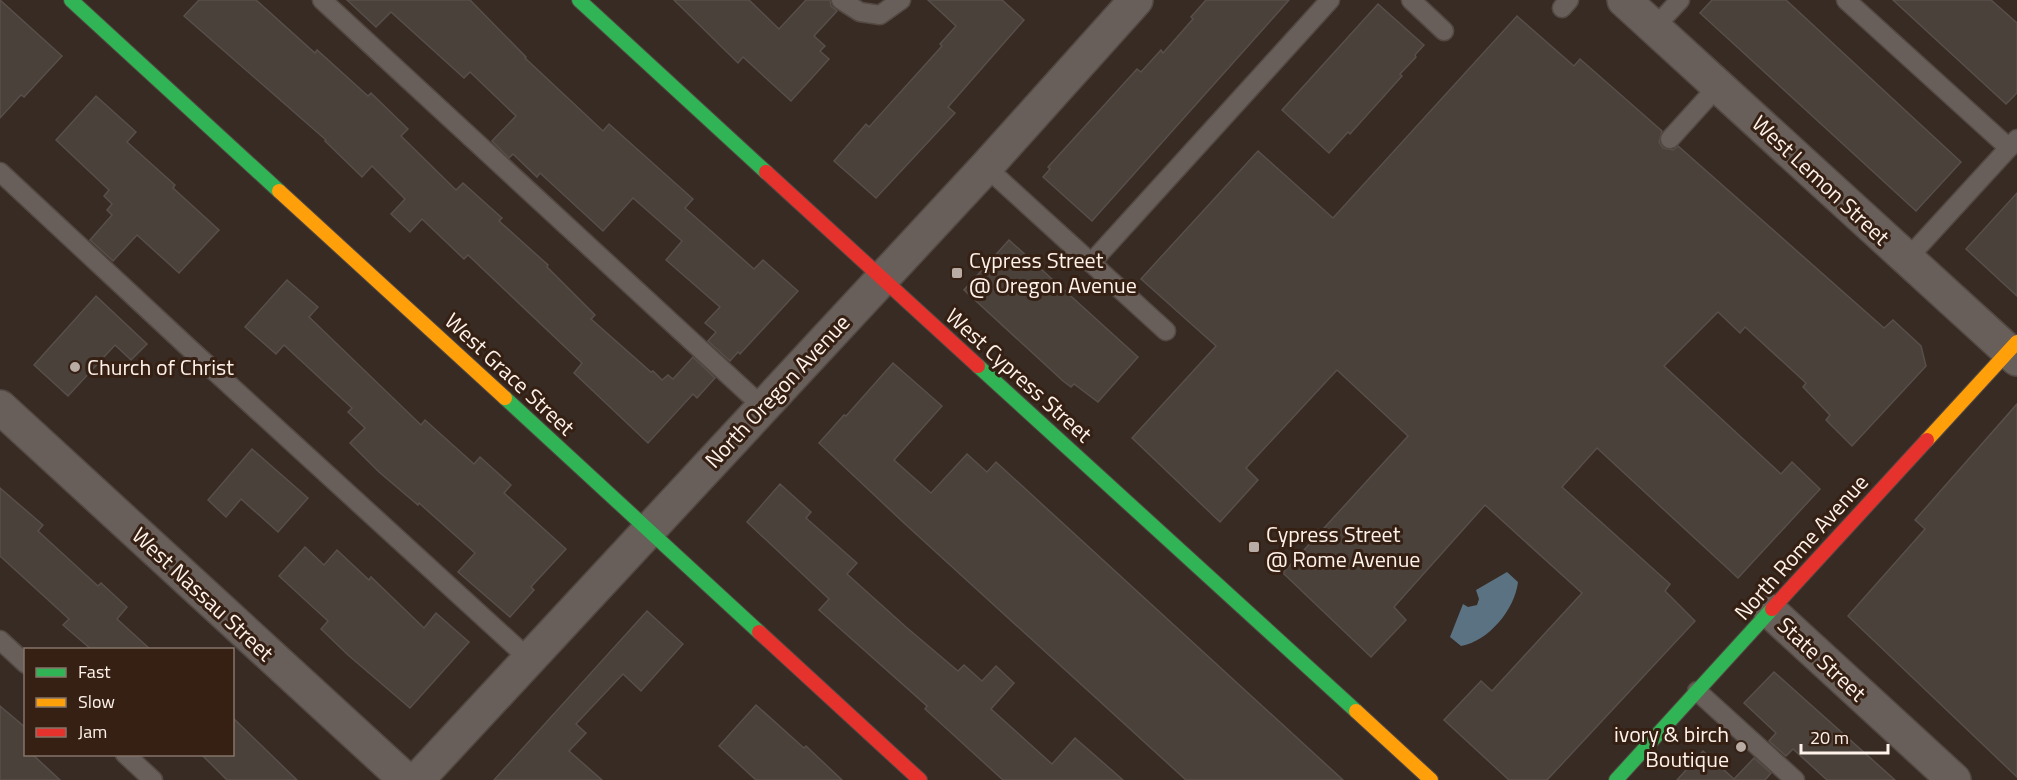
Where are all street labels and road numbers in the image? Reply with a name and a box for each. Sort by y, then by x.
street label: West Lemon Street [1744,107,1898,253]
street label: West Cypress Street [938,300,1100,450]
street label: West Grace Street [437,305,583,444]
street label: North Oregon Avenue [696,306,858,476]
street label: North Rome Avenue [1726,466,1876,628]
street label: West Nassau Street [124,519,282,669]
street label: State Street [1770,609,1874,709]

